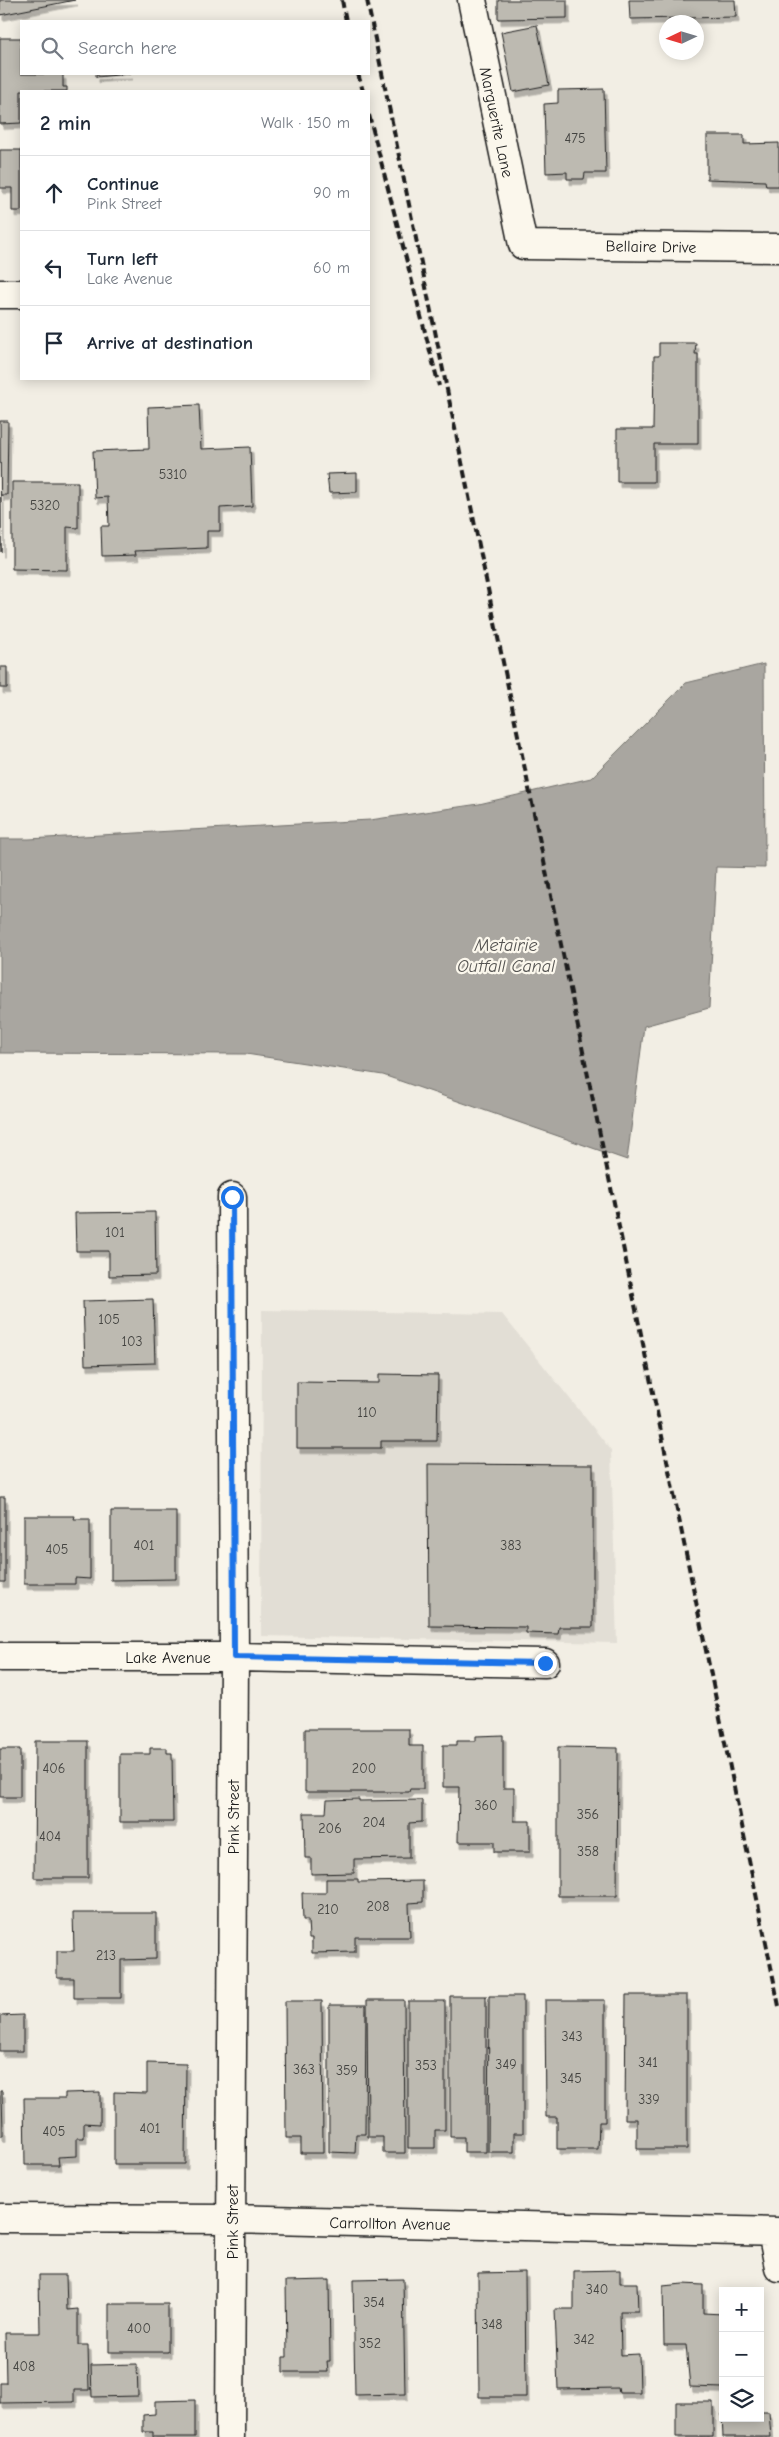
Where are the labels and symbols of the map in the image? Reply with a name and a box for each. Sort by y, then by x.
north arrow [659,15,704,60]
street label: Marguerite Lane [476,65,517,179]
house number: 475 [565,130,586,147]
street label: Bellaire Drive [605,237,696,257]
house number: 5310 [159,466,187,483]
house number: 5320 [30,497,60,514]
water label: Metairie Outfall Canal [457,935,556,977]
route start [221,1186,244,1209]
house number: 101 [105,1224,125,1241]
house number: 105 [98,1311,120,1328]
house number: 103 [121,1333,143,1350]
house number: 110 [357,1404,377,1421]
house number: 401 [134,1537,154,1554]
house number: 383 [500,1537,522,1554]
house number: 405 [46,1541,68,1558]
street label: Lake Avenue [125,1649,211,1667]
route end [534,1652,557,1675]
house number: 406 [43,1760,65,1777]
house number: 200 [352,1760,376,1777]
street label: Pink Street [225,1779,243,1854]
house number: 360 [474,1797,498,1814]
house number: 356 [577,1806,599,1823]
house number: 204 [363,1814,386,1831]
house number: 206 [318,1820,342,1837]
house number: 404 [39,1828,61,1845]
house number: 358 [577,1843,599,1860]
house number: 208 [366,1898,390,1915]
house number: 210 [317,1901,339,1918]
house number: 213 [96,1947,116,1964]
house number: 343 [562,2028,582,2045]
house number: 341 [638,2054,658,2071]
house number: 349 [495,2056,517,2073]
house number: 353 [415,2057,437,2074]
house number: 363 [293,2061,315,2078]
house number: 359 [336,2062,358,2079]
house number: 345 [560,2070,582,2087]
house number: 339 [638,2091,660,2108]
house number: 401 [140,2120,160,2137]
house number: 405 [43,2123,65,2140]
street label: Pink Street [224,2184,242,2259]
street label: Carrollton Avenue [329,2214,451,2234]
house number: 340 [586,2281,608,2298]
house number: 354 [363,2294,385,2311]
house number: 348 [481,2316,503,2333]
house number: 400 [127,2320,151,2337]
house number: 342 [573,2331,595,2348]
house number: 352 [359,2335,381,2352]
house number: 408 [13,2358,35,2375]

